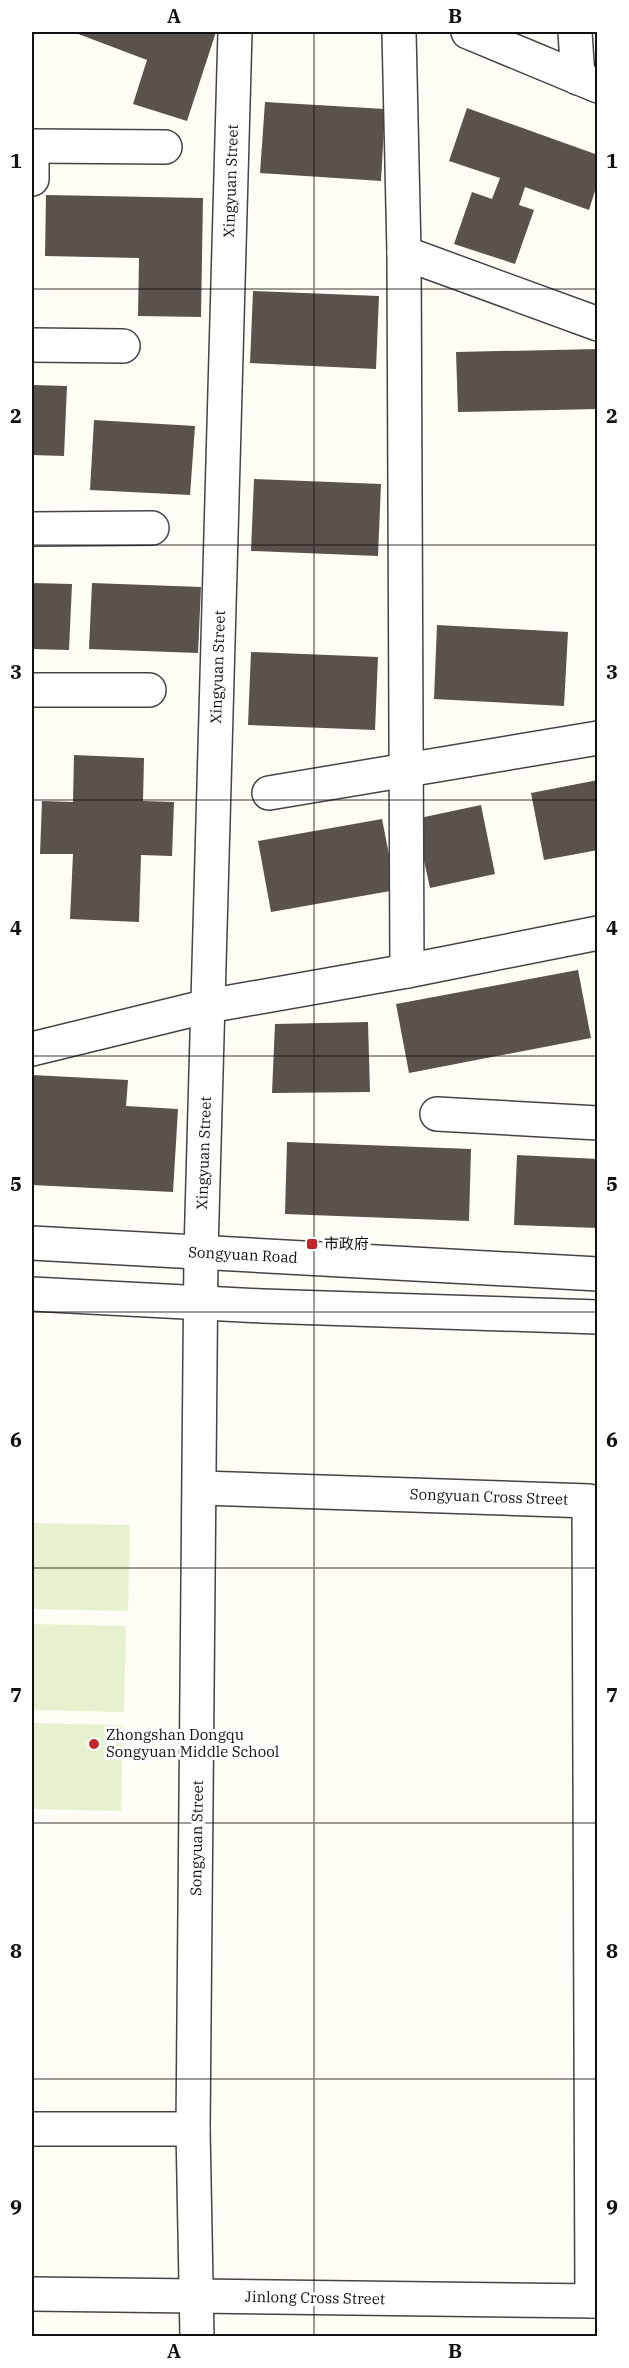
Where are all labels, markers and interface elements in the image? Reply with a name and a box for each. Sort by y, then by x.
text: A [167,2,181,29]
text: B [448,2,462,29]
street label: Xingyuan Street [219,124,242,238]
text: 1 [10,147,22,174]
text: 1 [606,147,618,174]
text: 2 [10,402,22,429]
text: 2 [606,402,618,429]
street label: Xingyuan Street [206,610,229,724]
text: 3 [10,658,22,685]
text: 3 [606,658,618,685]
text: 4 [10,914,22,941]
text: 4 [606,914,618,941]
street label: Xingyuan Street [192,1096,215,1210]
text: 5 [10,1170,22,1197]
text: 5 [606,1170,618,1197]
place label: 市政府 [324,1234,369,1253]
marker: 市政府 [305,1237,319,1251]
street label: Songyuan Road [188,1242,298,1267]
text: 6 [10,1426,22,1453]
text: 6 [606,1426,618,1453]
street label: Songyuan Cross Street [409,1484,569,1509]
text: 7 [10,1681,22,1708]
text: 7 [606,1681,618,1708]
place label: Zhongshan Dongqu Songyuan Middle School [106,1725,279,1761]
marker: Zhongshan Dongqu Songyuan Middle School [87,1737,101,1751]
street label: Songyuan Street [186,1780,207,1896]
text: 8 [10,1937,22,1964]
text: 8 [606,1937,618,1964]
text: 9 [10,2193,22,2220]
text: 9 [606,2193,618,2220]
street label: Jinlong Cross Street [245,2287,385,2308]
text: A [167,2337,181,2364]
text: B [448,2337,462,2364]

